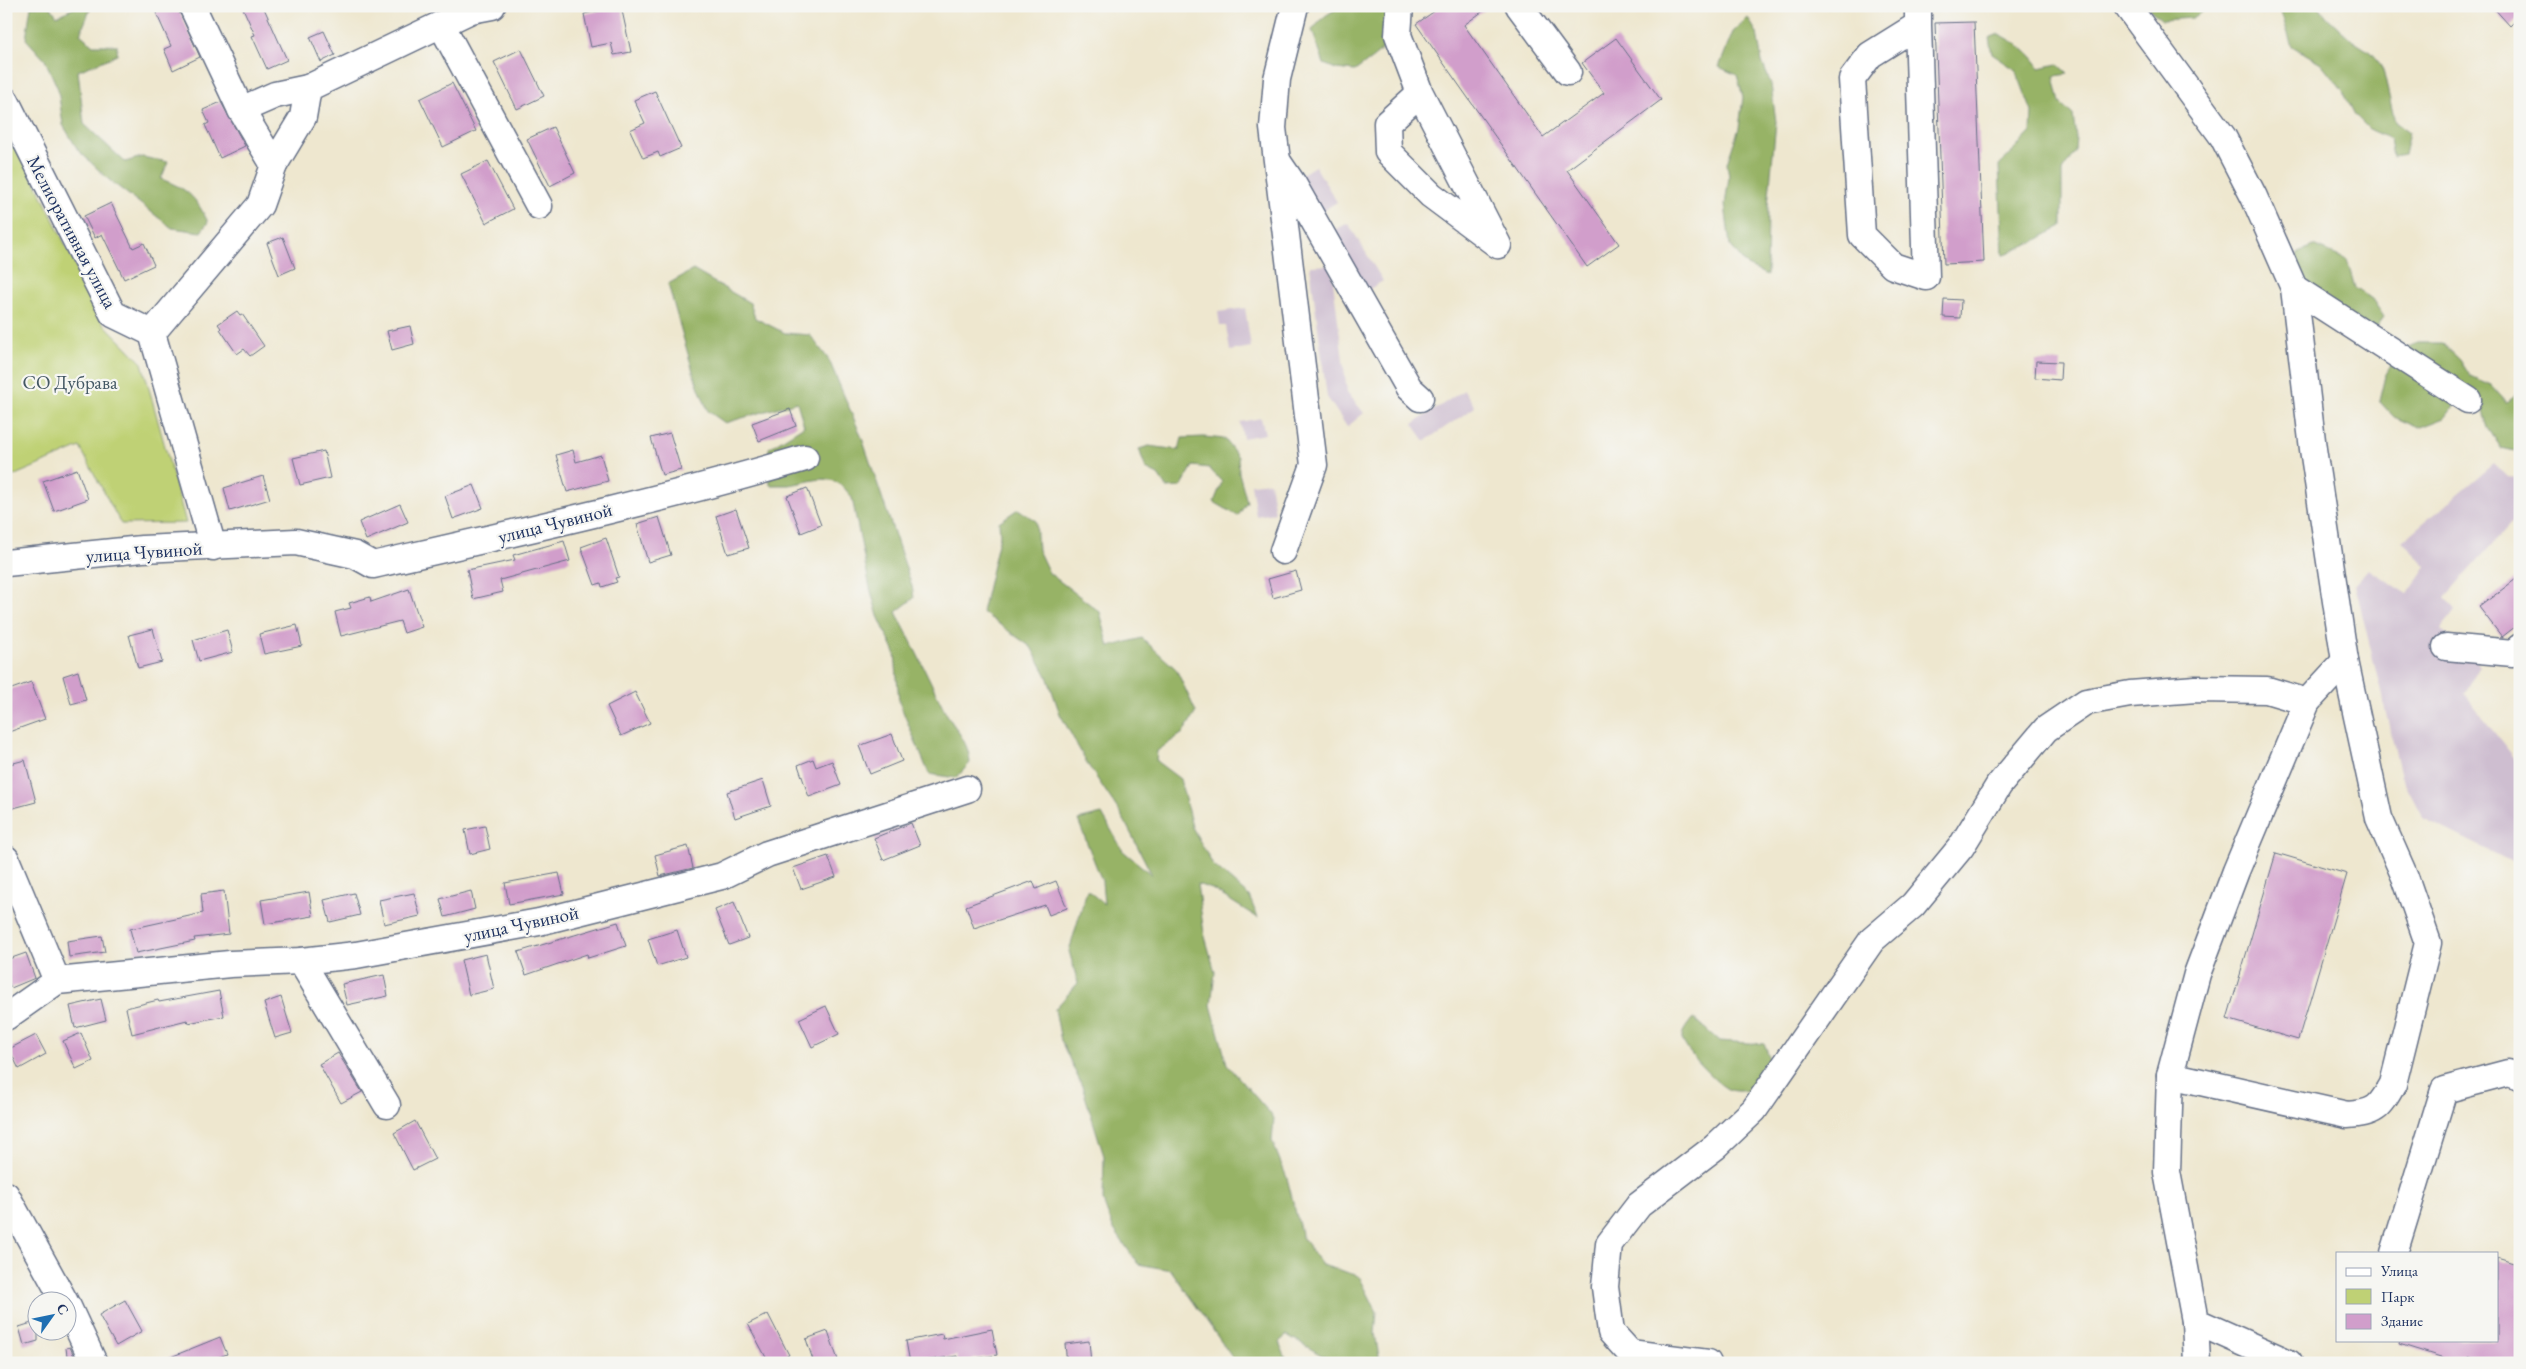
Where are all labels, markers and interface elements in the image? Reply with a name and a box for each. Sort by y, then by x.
street label: Мелиоративная улица [21,151,123,313]
park label: СО Дубрава [22,370,118,395]
street label: улица Чувиной [495,497,615,549]
street label: улица Чувиной [85,535,203,569]
street label: улица Чувиной [461,900,581,948]
legend [2336,1252,2498,1342]
text: Улица [2380,1261,2418,1280]
text: Парк [2381,1287,2414,1306]
north arrow [28,1292,78,1342]
text: С [53,1300,73,1318]
text: Здание [2381,1311,2423,1330]

